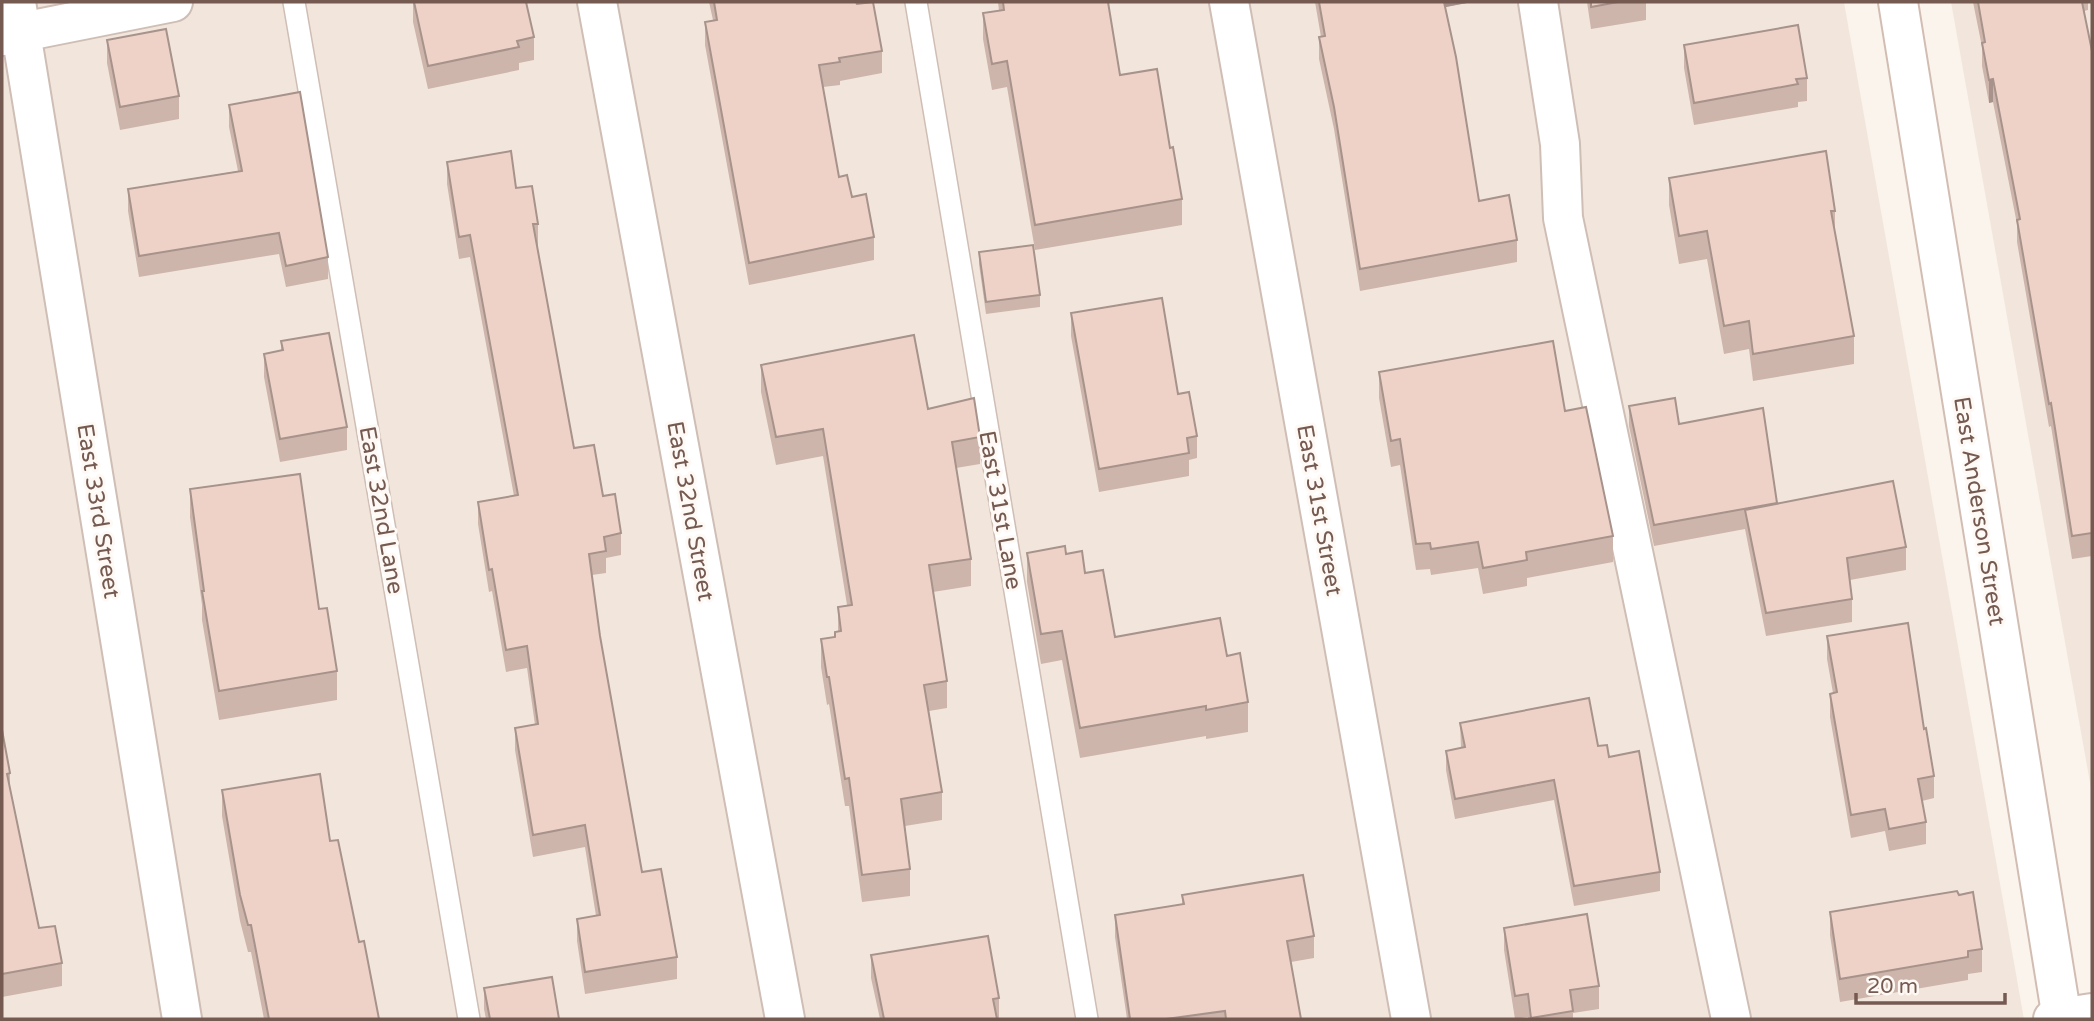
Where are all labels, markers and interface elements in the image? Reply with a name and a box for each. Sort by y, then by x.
street label: East Anderson Street [1947,395,2011,628]
street label: East 32nd Street [660,419,720,604]
street label: East 33rd Street [70,422,126,601]
street label: East 31st Street [1290,422,1348,598]
street label: East 32nd Lane [352,424,410,596]
street label: East 31st Lane [972,428,1028,592]
scale bar [1856,962,2005,1006]
text: 20 m [1867,974,1918,999]

